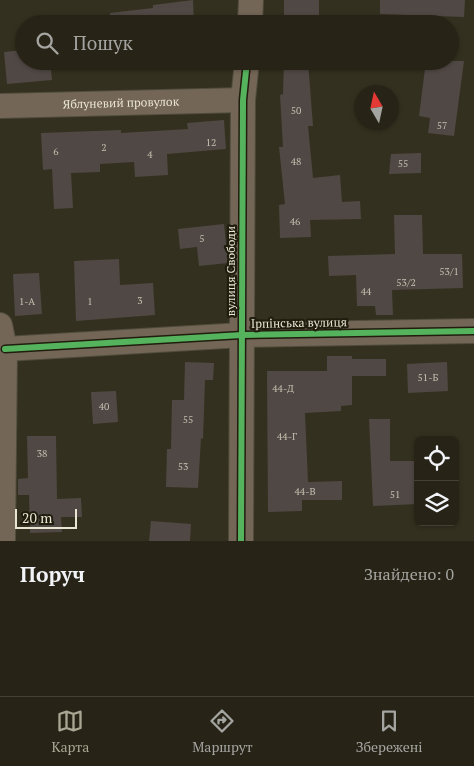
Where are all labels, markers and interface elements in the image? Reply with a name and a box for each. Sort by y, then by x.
search box [15,15,459,70]
icon: search [33,29,61,57]
text: Пошук [73,30,133,55]
north arrow [354,85,399,130]
street label: Яблуневий провулок [63,94,180,111]
house number: 50 [291,104,301,117]
house number: 57 [437,119,447,132]
house number: 12 [206,136,216,149]
house number: 2 [101,141,107,154]
house number: 6 [53,145,59,158]
house number: 4 [147,148,153,161]
house number: 48 [291,155,301,168]
house number: 55 [398,157,408,170]
house number: 46 [290,215,301,228]
street label: вулиця Свободи [223,226,238,316]
house number: 5 [199,232,205,245]
house number: 53/1 [439,265,459,278]
house number: 53/2 [396,276,416,289]
house number: 44 [361,285,372,298]
house number: 3 [137,294,143,307]
house number: 1-А [19,295,35,308]
house number: 1 [87,295,93,308]
street label: Ірпінська вулиця [251,314,347,331]
house number: 51-Б [418,371,438,384]
house number: 44-Д [272,382,294,395]
house number: 40 [99,400,109,413]
house number: 55 [183,413,193,426]
house number: 44-Г [277,430,297,443]
map controls [414,436,459,526]
button: locate [414,436,459,481]
house number: 38 [37,447,47,460]
house number: 53 [178,460,188,473]
button: layers [414,481,459,526]
house number: 44-В [294,485,316,498]
house number: 51 [390,488,400,501]
scale bar [15,506,78,529]
text: 20 m [22,508,52,527]
text: Поруч [20,560,85,588]
text: Знайдено: 0 [364,563,454,585]
tab: Карта [51,707,89,756]
tab: Маршрут [192,707,253,756]
tab: Збережені [356,707,423,756]

